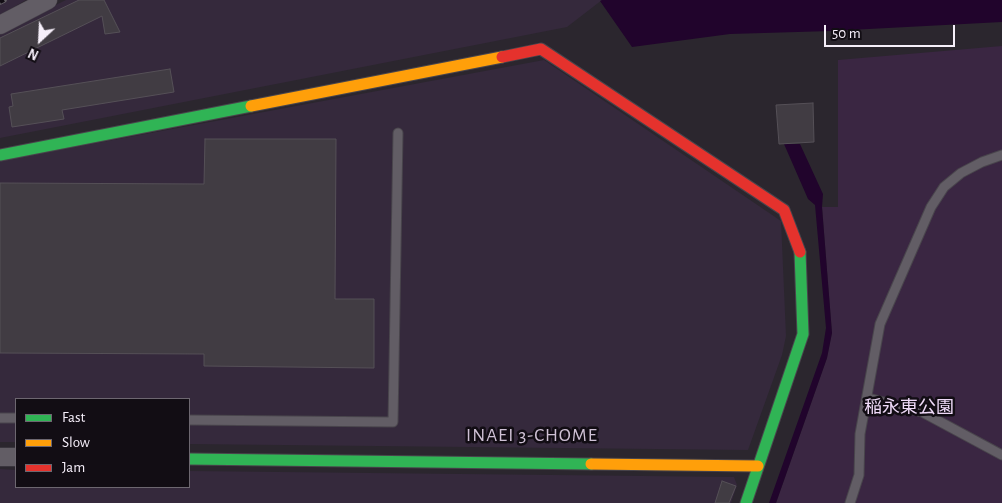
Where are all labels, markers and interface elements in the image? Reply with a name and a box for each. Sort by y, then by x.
north arrow [15,15,65,65]
scale bar [827,15,958,47]
text: 50 m [832,26,861,41]
text: N [26,45,41,62]
park label: 稲永東公園 [864,397,954,419]
legend [15,398,190,488]
text: Fast [62,410,85,425]
district label: INAEI 3-CHOME [464,424,600,446]
text: Slow [62,435,90,450]
text: Jam [62,460,85,475]

